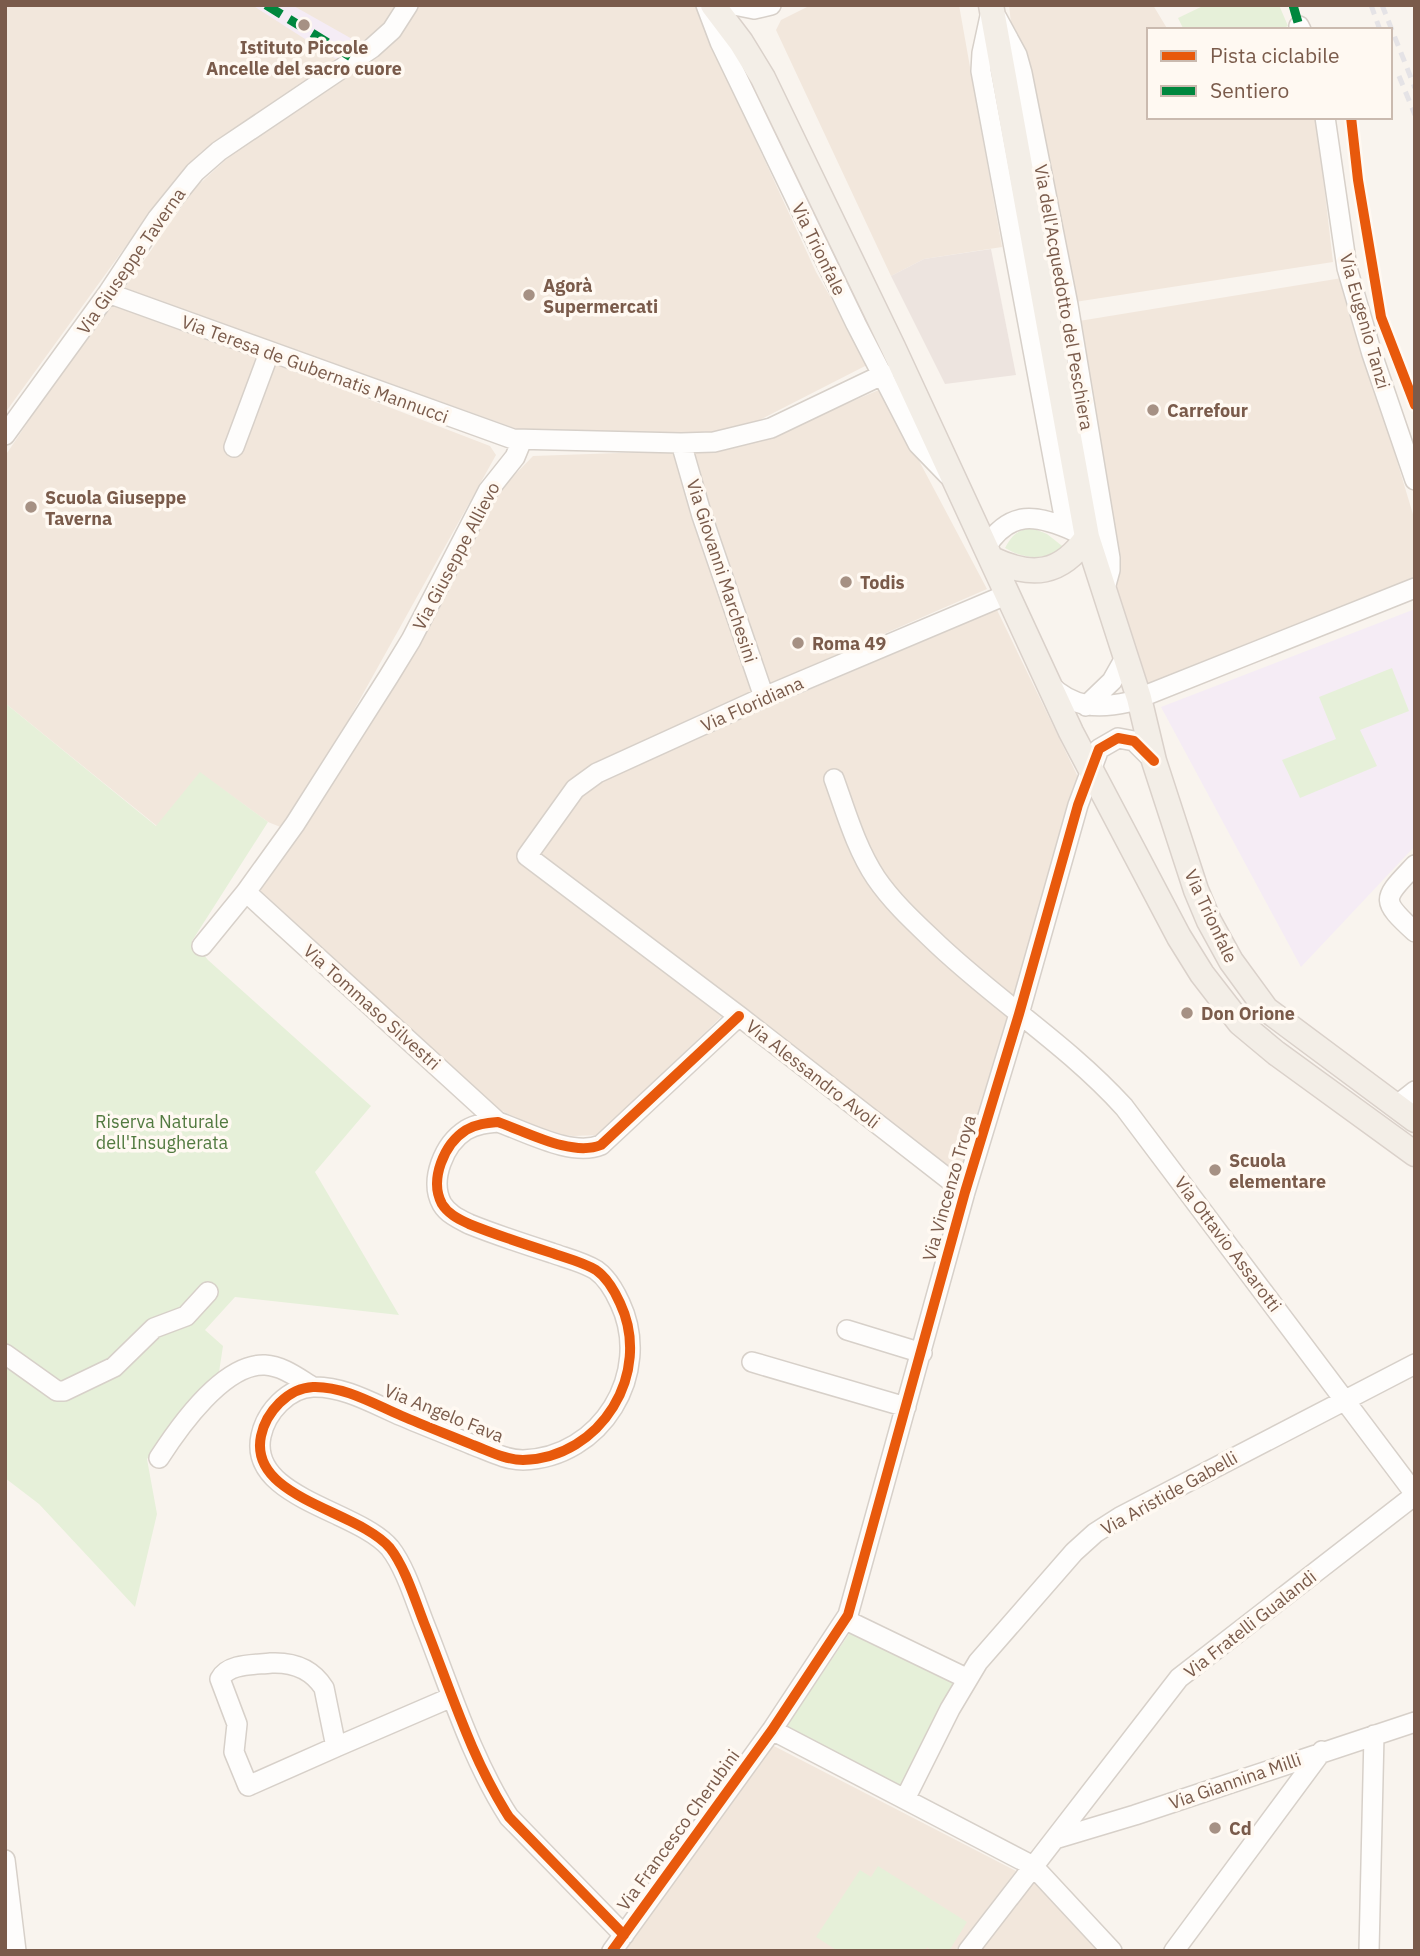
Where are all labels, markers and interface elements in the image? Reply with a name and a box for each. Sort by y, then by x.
marker: Istituto Piccole Ancelle del sacro cuore [296,17,312,33]
legend [1147,28,1392,119]
place label: Istituto Piccole Ancelle del sacro cuore [206,36,402,80]
text: Pista ciclabile [1210,41,1340,69]
text: Sentiero [1210,76,1289,104]
street label: Via dell'Acquedotto del Peschiera [1029,162,1099,432]
street label: Via Giuseppe Taverna [72,183,190,339]
street label: Via Trionfale [787,199,851,299]
street label: Via Eugenio Tanzi [1335,250,1395,392]
place label: Agorà Supermercati [543,274,658,318]
marker: Agorà Supermercati [521,287,537,303]
street label: Via Teresa de Gubernatis Mannucci [178,310,452,428]
place label: Carrefour [1167,399,1248,422]
marker: Carrefour [1145,402,1161,418]
street label: Via Giovanni Marchesini [681,476,763,666]
street label: Via Giuseppe Allievo [407,478,505,634]
place label: Scuola Giuseppe Taverna [45,486,186,530]
marker: Scuola Giuseppe Taverna [23,499,39,515]
place label: Todis [860,571,905,594]
marker: Todis [838,574,854,590]
place label: Roma 49 [812,632,886,655]
marker: Roma 49 [790,635,806,651]
street label: Via Floridiana [697,671,807,737]
street label: Via Trionfale [1179,866,1243,966]
street label: Via Tommaso Silvestri [299,939,445,1075]
place label: Don Orione [1201,1002,1295,1025]
marker: Don Orione [1179,1005,1195,1021]
street label: Via Alessandro Avoli [741,1015,885,1133]
park label: Riserva Naturale dell'Insugherata [95,1110,229,1154]
street label: Via Vincenzo Troya [917,1112,981,1264]
place label: Scuola elementare [1229,1149,1326,1193]
marker: Scuola elementare [1207,1162,1223,1178]
street label: Via Ottavio Assarotti [1170,1172,1286,1316]
street label: Via Angelo Fava [381,1379,507,1448]
street label: Via Aristide Gabelli [1097,1446,1241,1540]
street label: Via Fratelli Gualandi [1179,1565,1321,1683]
street label: Via Francesco Cherubini [612,1745,744,1915]
street label: Via Giannina Milli [1166,1748,1304,1814]
place label: Cd [1229,1817,1252,1840]
marker: Cd [1207,1820,1223,1836]

